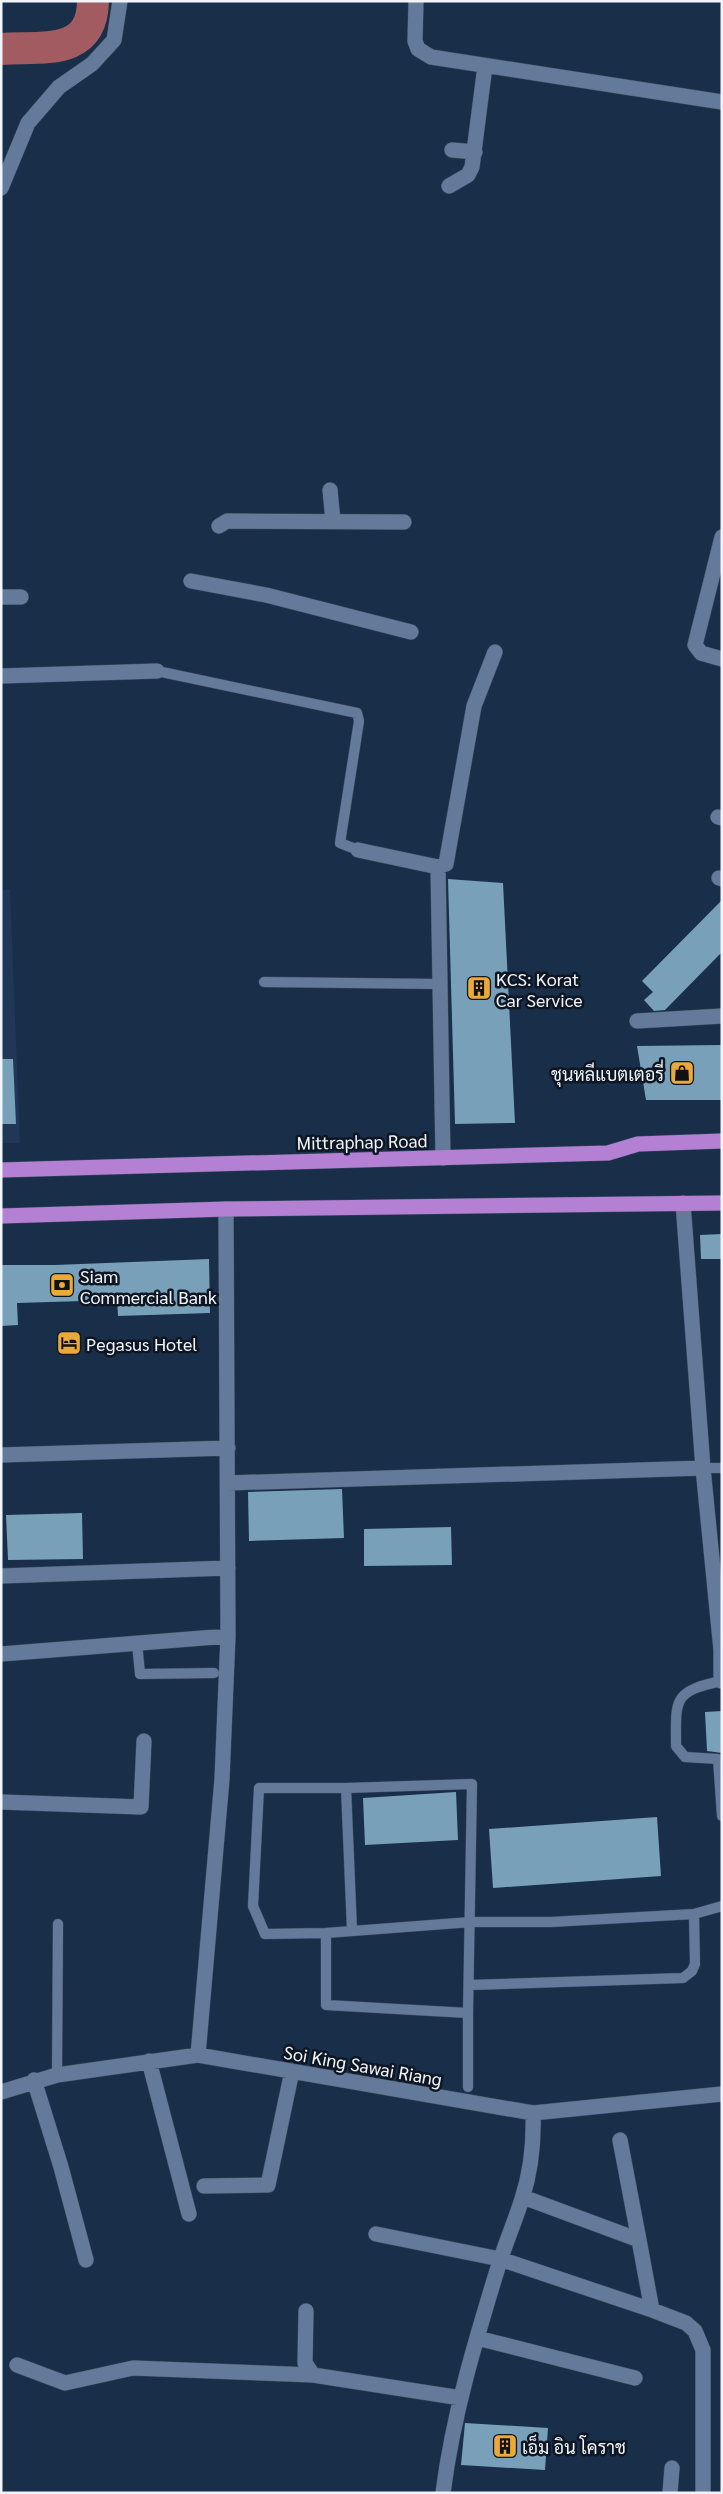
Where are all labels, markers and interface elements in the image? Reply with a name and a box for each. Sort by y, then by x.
place label: KCS: Korat Car Service [496,967,582,1011]
building icon: KCS: Korat Car Service [466,975,492,1001]
place label: ชุนหลีแบตเตอรี่ [551,1059,664,1087]
shop icon: ชุนหลีแบตเตอรี่ [669,1060,695,1086]
street label: Mittraphap Road [296,1128,428,1154]
place label: Siam Commercial Bank [80,1264,217,1308]
bank icon: Siam Commercial Bank [49,1272,75,1298]
hotel icon: Pegasus Hotel [56,1330,82,1356]
place label: Pegasus Hotel [86,1332,198,1355]
street label: Soi King Sawai Riang [282,2040,444,2090]
building icon: เอ็ม อิน โคราช [492,2433,518,2459]
place label: เอ็ม อิน โคราช [522,2434,626,2458]

